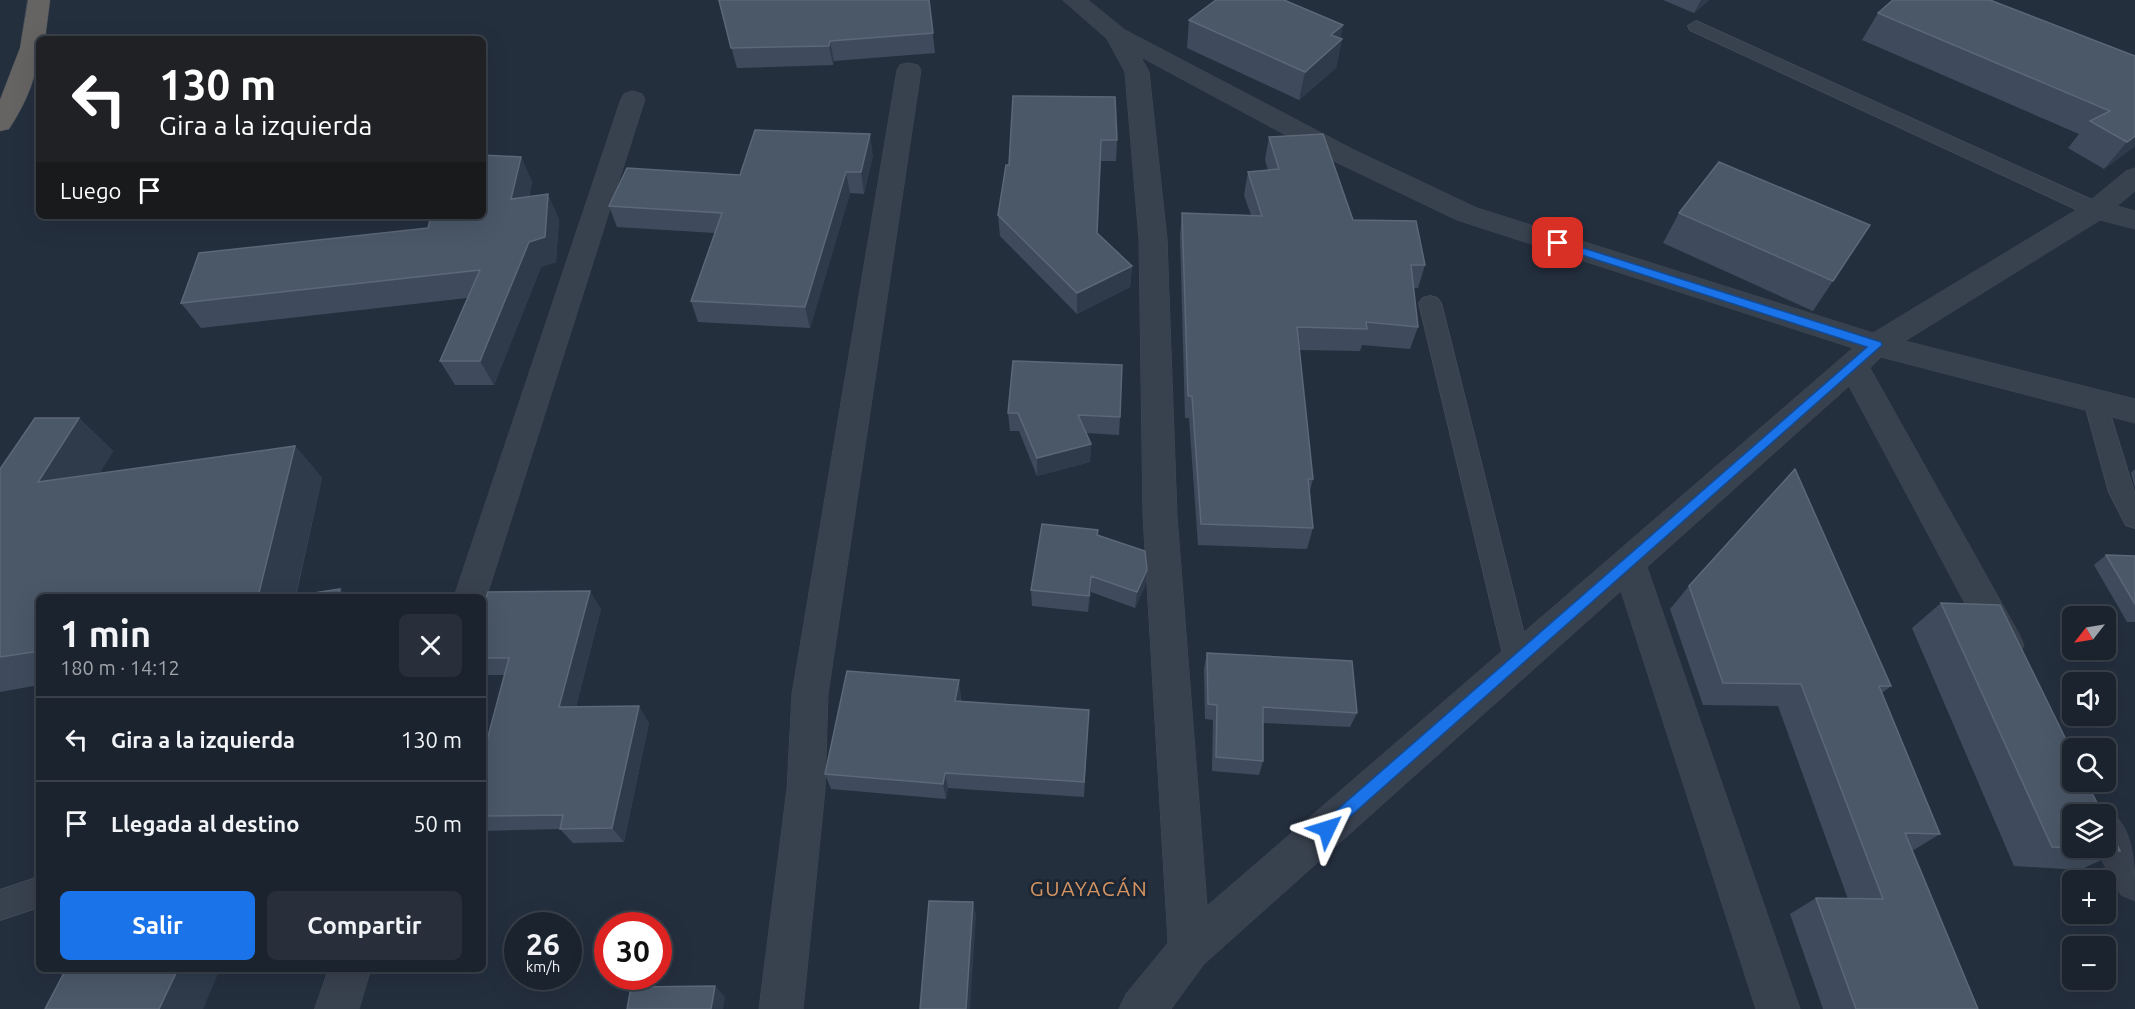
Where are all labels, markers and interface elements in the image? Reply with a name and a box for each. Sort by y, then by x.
icon: left [60,60,138,138]
text: 130 m [159,61,276,108]
text: Gira a la izquierda [159,110,372,140]
icon: arrive [133,174,166,207]
text: Luego [60,178,121,203]
pin [1532,217,1583,268]
icon: arrive [1541,226,1574,259]
north arrow [2062,606,2116,660]
map controls [2062,606,2116,990]
text: 1 min [60,613,151,654]
button: close [399,614,462,677]
text: 180 m · 14:12 [60,656,180,679]
button: sound [2062,672,2116,726]
icon: left [60,723,93,756]
text: Gira a la izquierda [111,727,295,752]
text: 130 m [401,727,462,752]
button: search [2062,738,2116,792]
position arrow [1295,797,1359,861]
button: layers [2062,804,2116,858]
icon: arrive [60,807,93,840]
text: Llegada al destino [111,811,299,836]
text: 50 m [413,811,462,836]
button: + [2062,870,2116,924]
district label: GUAYACÁN [1030,876,1148,900]
button: Salir [60,891,255,960]
button: Compartir [267,891,462,960]
speed limit sign: 30 [594,912,672,990]
text: 26 [526,927,560,961]
button: − [2062,936,2116,990]
text: km/h [526,958,560,975]

